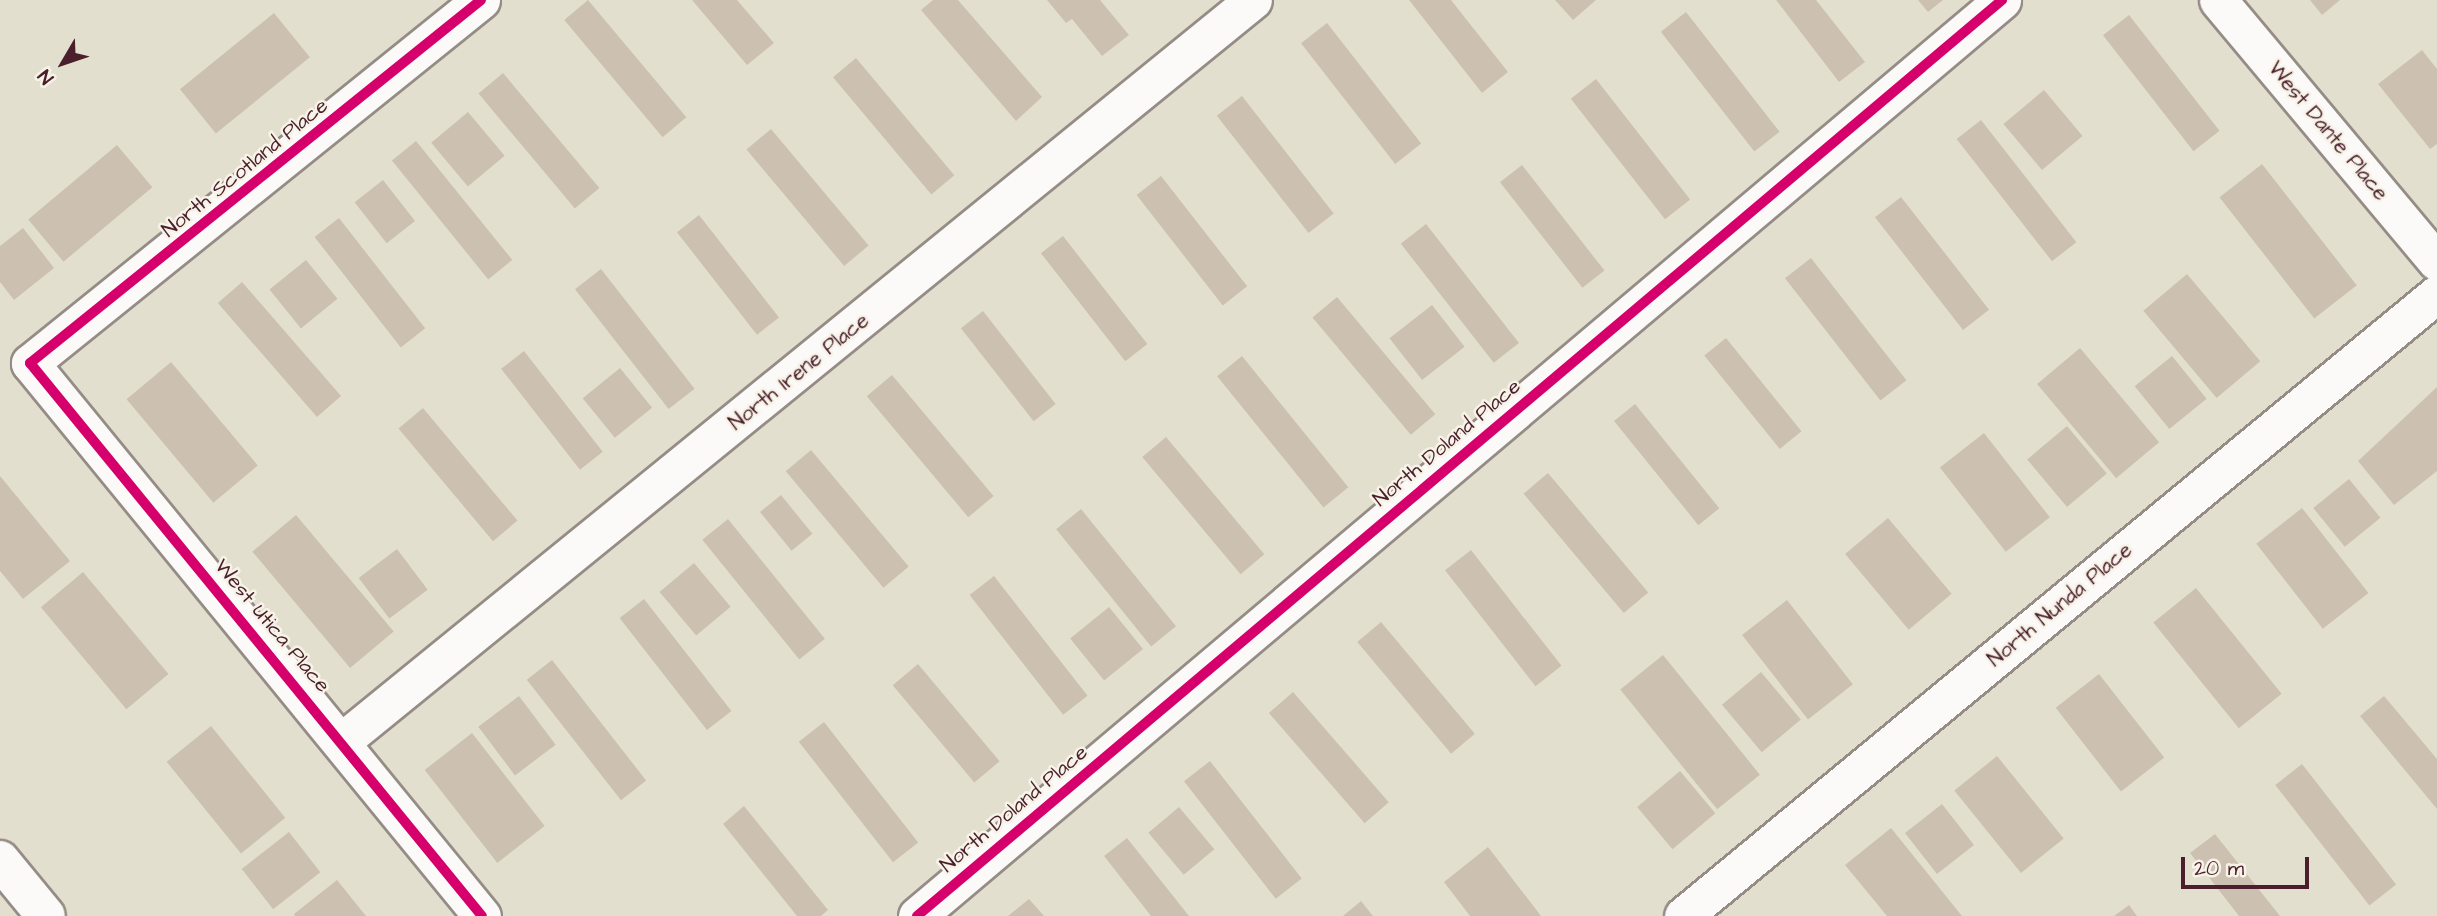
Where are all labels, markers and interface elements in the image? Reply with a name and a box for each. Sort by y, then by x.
north arrow [28,28,98,98]
street label: West Dante Place [2263,56,2393,206]
text: N [32,63,61,90]
street label: North Scotland Place [157,93,333,243]
street label: North Irene Place [724,308,874,436]
street label: North Doland Place [1368,374,1526,512]
street label: North Nunda Place [1983,537,2137,673]
street label: West Utica Place [209,554,335,698]
street label: North Doland Place [935,740,1093,878]
scale bar [2185,842,2313,886]
text: 20 m [2194,854,2244,883]

